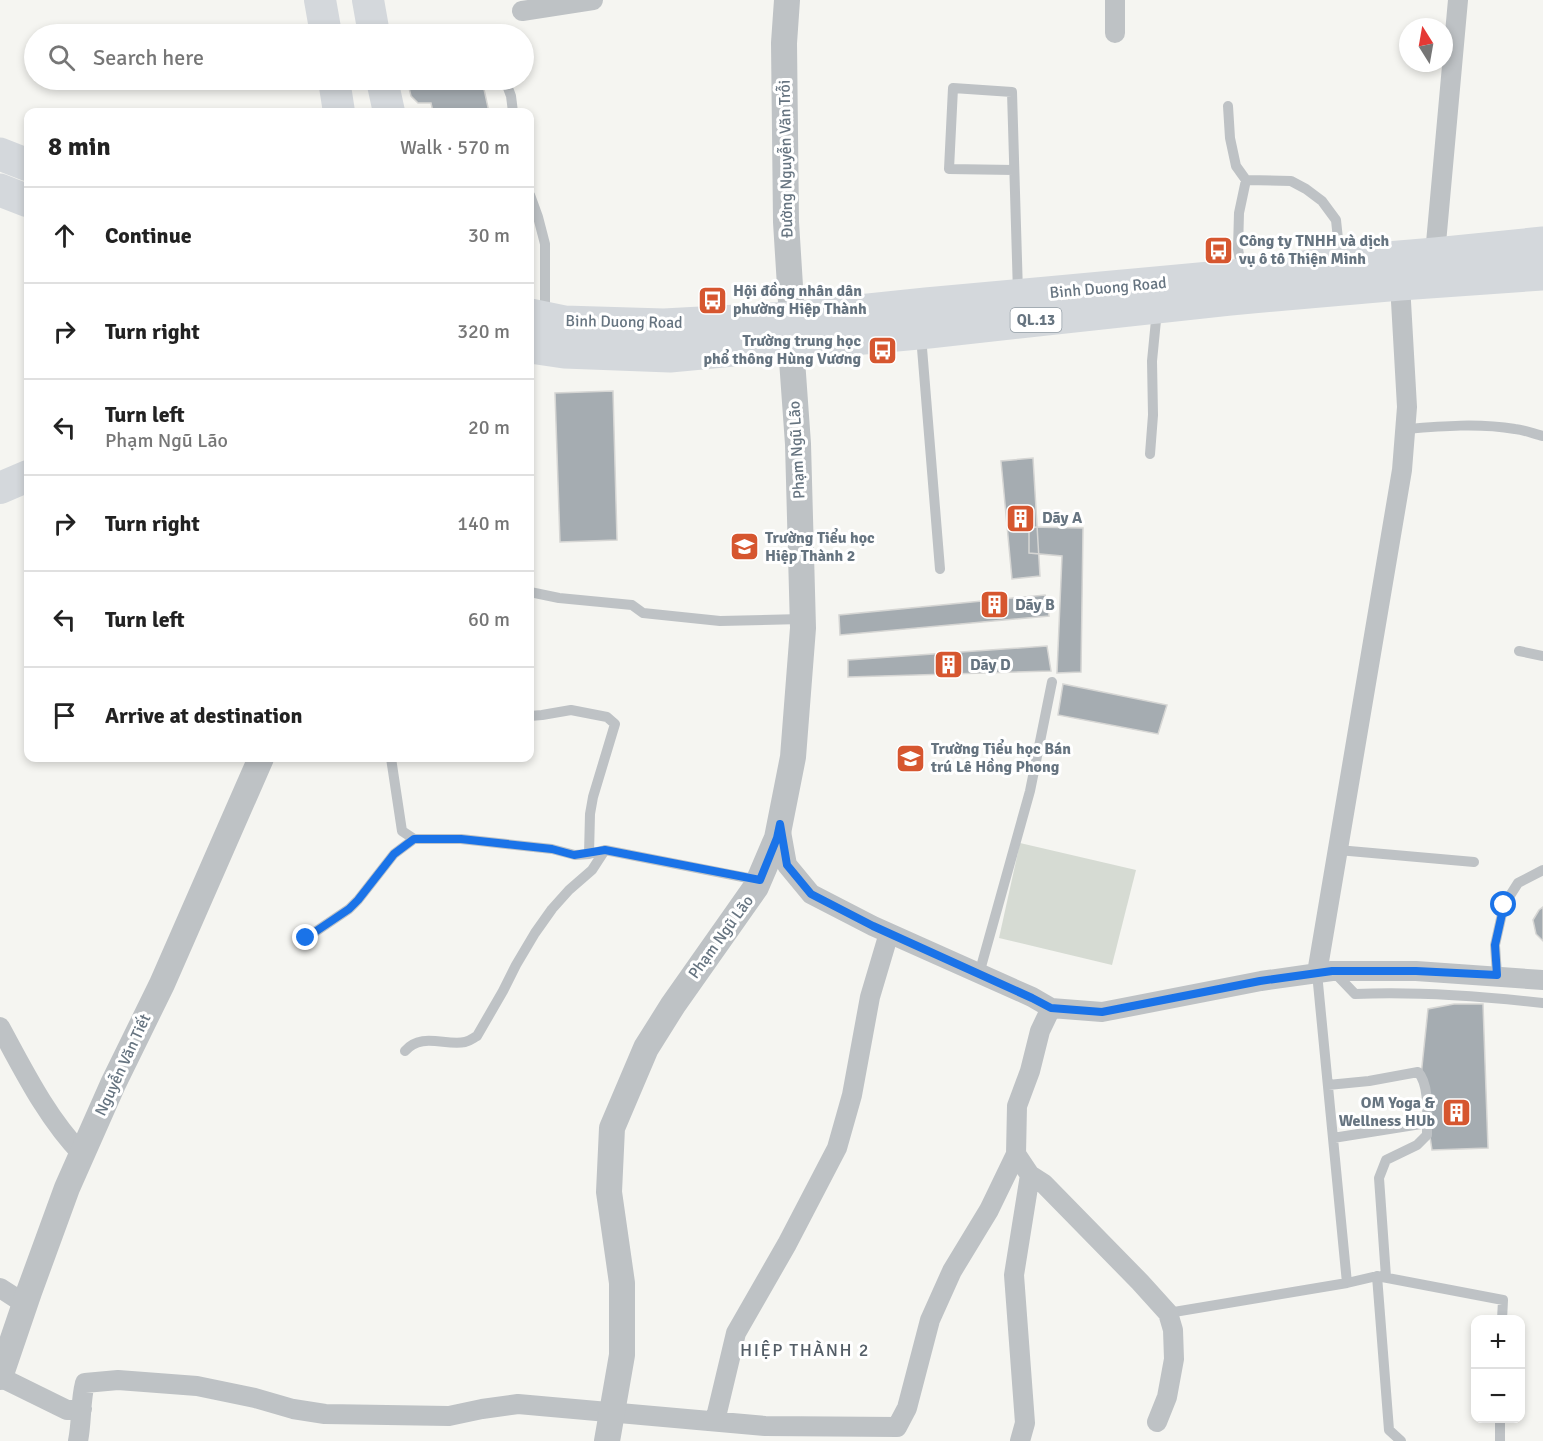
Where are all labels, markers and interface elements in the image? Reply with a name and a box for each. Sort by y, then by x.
north arrow [1399,18,1453,72]
search box [24,24,534,90]
icon: search [45,41,78,74]
text: Search here [93,44,204,71]
street label: Đường Nguyễn Văn Trỗi [775,80,797,238]
text: 8 min [48,131,111,163]
text: Walk · 570 m [400,135,510,160]
icon: ahead [48,219,81,252]
text: Continue [105,222,192,249]
text: 30 m [468,223,510,248]
place label: Công ty TNHH và dịch vụ ô tô Thiện Minh [1238,231,1390,269]
bus stop icon: Công ty TNHH và dịch vụ ô tô Thiện Minh [1202,234,1234,266]
street label: Binh Duong Road [1049,273,1167,303]
place label: Hội đồng nhân dân phường Hiệp Thành [733,281,867,319]
bus stop icon: Hội đồng nhân dân phường Hiệp Thành [696,284,728,316]
road number: QL.13 [1010,308,1062,332]
street label: Binh Duong Road [565,311,683,333]
icon: right [48,315,81,348]
text: Turn right [105,318,200,345]
text: 320 m [457,319,510,344]
place label: Trường trung học phổ thông Hùng Vương [703,331,861,369]
bus stop icon: Trường trung học phổ thông Hùng Vương [866,334,898,366]
street label: Phạm Ngũ Lão [784,400,810,500]
text: Turn left [105,401,185,428]
icon: left [48,411,81,444]
text: 20 m [468,415,510,440]
text: Phạm Ngũ Lão [105,428,228,453]
building icon: Dãy A [1005,502,1037,534]
icon: right [48,507,81,540]
place label: Dãy A [1042,508,1083,528]
text: Turn right [105,510,200,537]
text: 140 m [457,511,510,536]
place label: Trường Tiểu học Hiệp Thành 2 [765,527,875,566]
school or university icon: Trường Tiểu học Hiệp Thành 2 [728,531,760,563]
building icon: Dãy B [978,589,1010,621]
place label: Dãy B [1015,595,1055,615]
icon: left [48,603,81,636]
text: Turn left [105,606,185,633]
text: 60 m [468,607,510,632]
building icon: Dãy D [933,649,965,681]
place label: Dãy D [970,655,1011,675]
icon: arrive [48,699,81,732]
text: Arrive at destination [105,702,302,729]
place label: Trường Tiểu học Bán trú Lê Hồng Phong [930,738,1071,777]
school or university icon: Trường Tiểu học Bán trú Lê Hồng Phong [894,742,926,774]
street label: Phạm Ngũ Lão [684,891,758,983]
route start [1490,891,1516,917]
route end [292,924,318,950]
street label: Nguyễn Văn Tiết [91,1010,156,1119]
place label: OM Yoga & Wellness HUb [1339,1093,1435,1131]
building icon: OM Yoga & Wellness HUb [1440,1096,1472,1128]
map controls [1471,1315,1525,1423]
button: + [1471,1315,1525,1369]
district label: HIỆP THÀNH 2 [740,1339,870,1361]
button: − [1471,1369,1525,1423]

